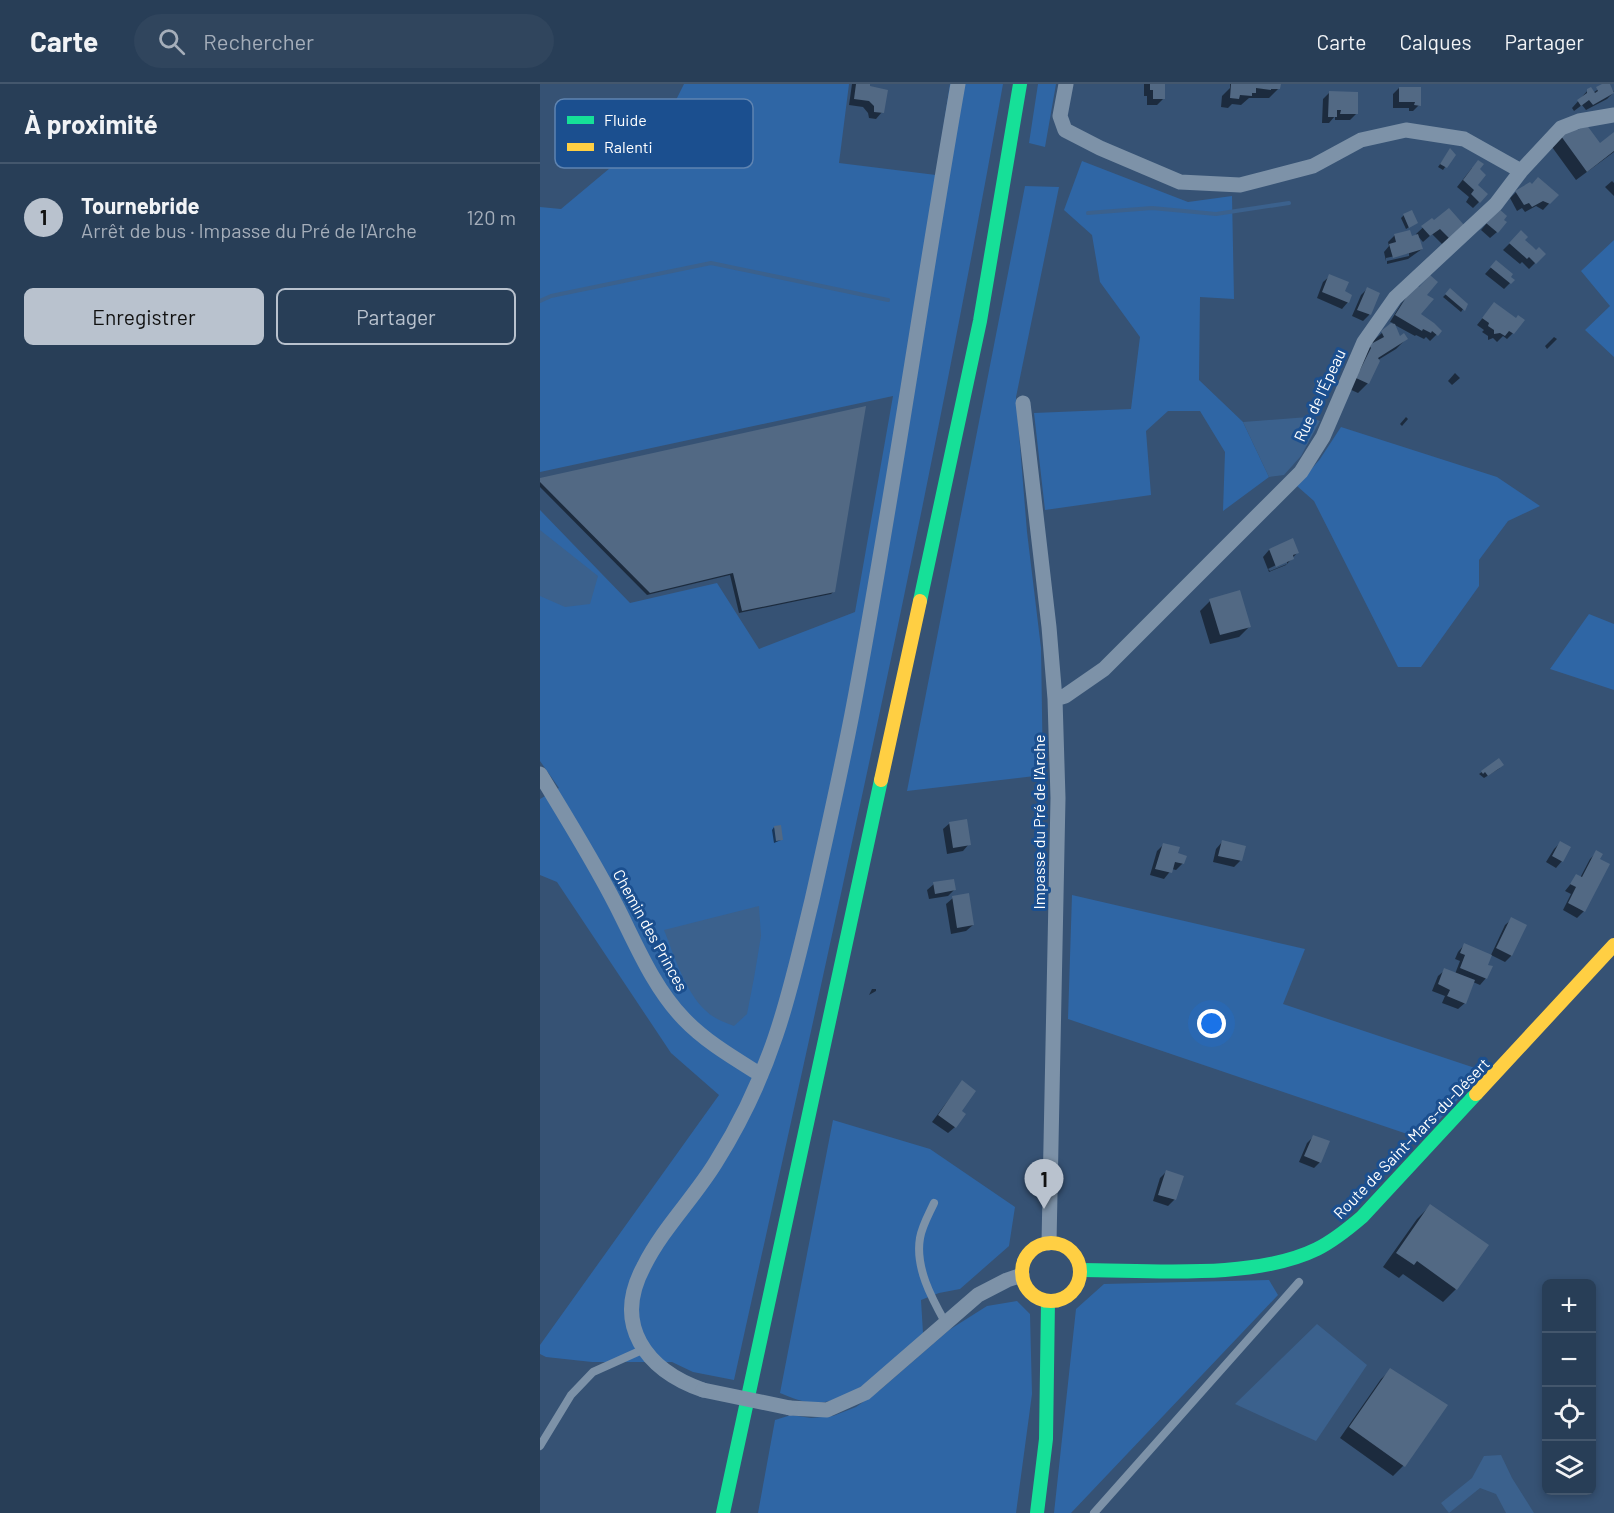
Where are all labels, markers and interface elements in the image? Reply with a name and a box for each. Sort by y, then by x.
search box [134,14,554,68]
text: Carte [30,24,98,58]
icon: search [155,25,188,58]
text: Rechercher [203,28,314,54]
text: Carte [1317,29,1366,54]
text: Calques [1399,29,1472,54]
text: Partager [1505,29,1584,54]
legend [555,99,753,168]
text: À proximité [24,108,158,139]
text: Fluide [604,110,647,129]
text: Ralenti [604,137,653,156]
text: Tournebride [81,192,200,218]
text: 1 [40,205,47,229]
text: 120 m [466,205,516,229]
text: Arrêt de bus · Impasse du Pré de l'Arche [81,218,417,242]
button: Enregistrer [24,288,264,345]
button: Partager [276,288,516,345]
street label: Rue de l'Épeau [1289,346,1349,444]
street label: Impasse du Pré de l'Arche [1029,735,1048,909]
street label: Chemin des Princes [610,866,692,994]
your location [1197,1009,1226,1038]
street label: Route de Saint-Mars-du-Désert [1329,1054,1493,1222]
pin: 1 [1024,1160,1064,1209]
map controls [1542,1279,1596,1495]
button: + [1542,1279,1596,1333]
button: − [1542,1333,1596,1387]
button: locate [1542,1387,1596,1441]
button: layers [1542,1441,1596,1495]

